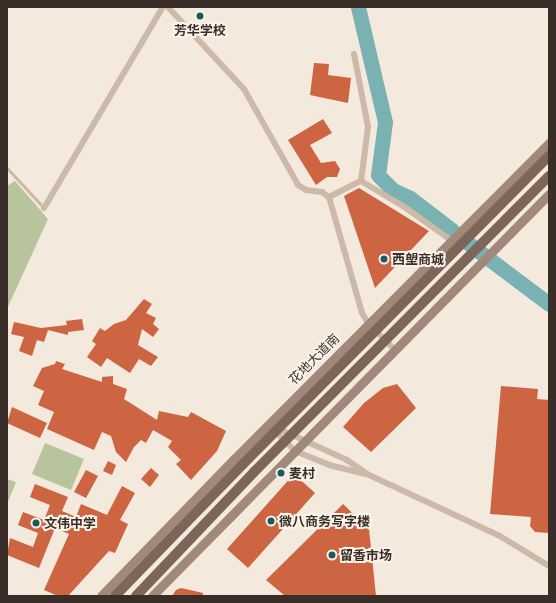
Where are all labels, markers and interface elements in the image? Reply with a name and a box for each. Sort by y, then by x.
marker: 芳华学校 [195,11,205,21]
place label: 芳华学校 [174,22,226,38]
place label: 西塱商城 [392,251,444,267]
marker: 西塱商城 [379,254,389,264]
street label: 花地大道南 [286,331,342,387]
place label: 麦村 [289,465,315,481]
marker: 麦村 [276,468,286,478]
place label: 微八商务写字楼 [279,513,370,529]
place label: 文伟中学 [44,515,96,531]
marker: 微八商务写字楼 [266,516,276,526]
marker: 文伟中学 [31,518,41,528]
place label: 留香市场 [340,547,392,563]
marker: 留香市场 [327,550,337,560]

